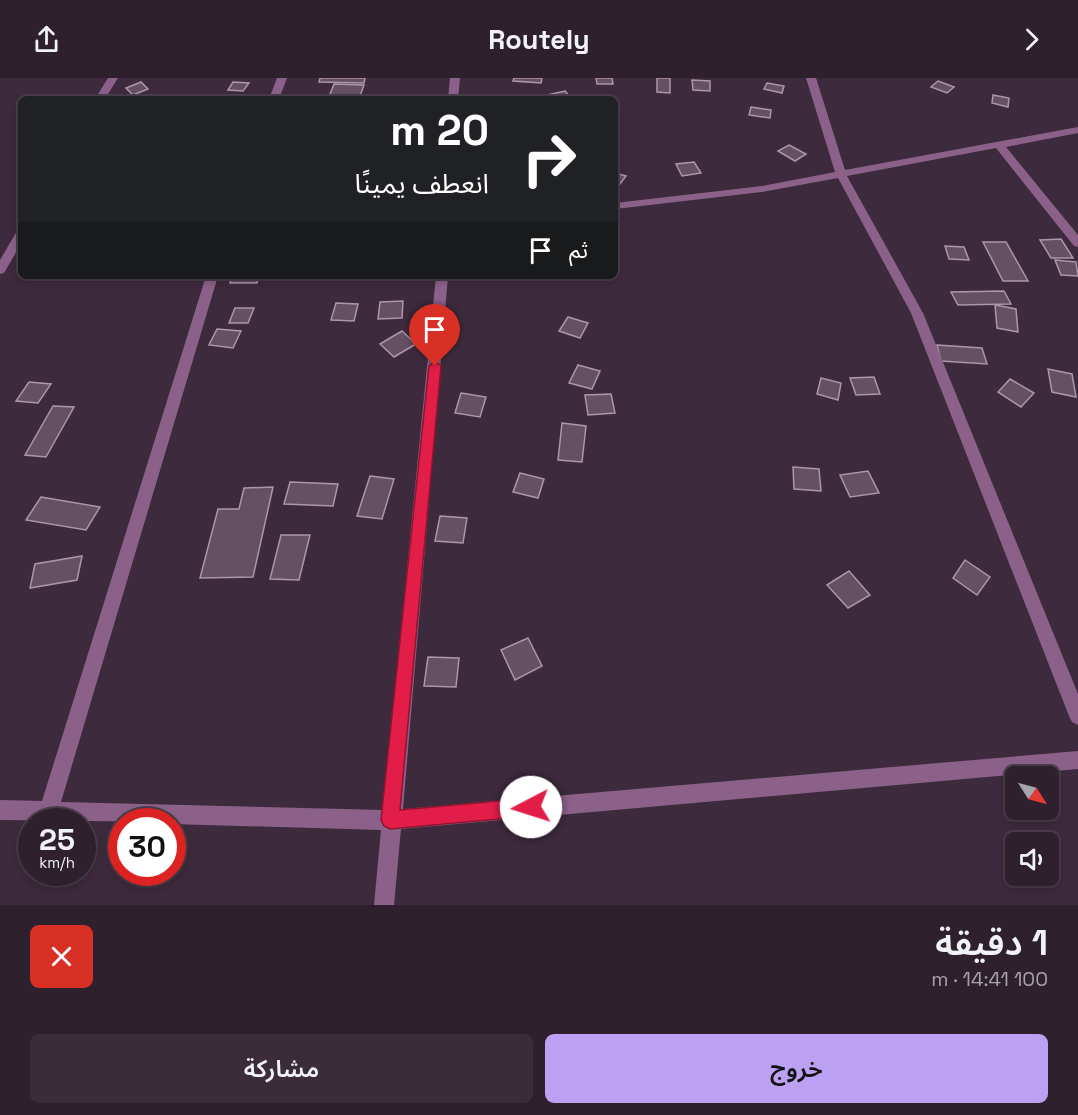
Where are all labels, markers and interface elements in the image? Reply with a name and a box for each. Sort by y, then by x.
text: Routely [488,22,590,57]
icon: share [30,23,63,56]
icon: forward [1015,23,1048,56]
text: 20 m [390,104,489,157]
icon: right [510,120,588,198]
text: انعطف يمينًا [355,166,489,201]
icon: arrive [524,234,557,267]
text: ثم [569,236,588,264]
pin [409,304,460,366]
icon: arrive [418,313,451,346]
north arrow [1005,766,1059,820]
map controls [1005,766,1059,886]
position arrow [499,775,563,839]
speed limit sign: 30 [108,808,186,886]
text: 25 [39,820,75,859]
button: sound [1005,832,1059,886]
text: km/h [39,853,75,872]
text: 1 دقيقة [935,920,1048,966]
button: close [30,925,93,988]
text: 100 m · 14:41 [931,966,1048,992]
button: مشاركة [30,1034,533,1103]
button: خروج [545,1034,1048,1103]

